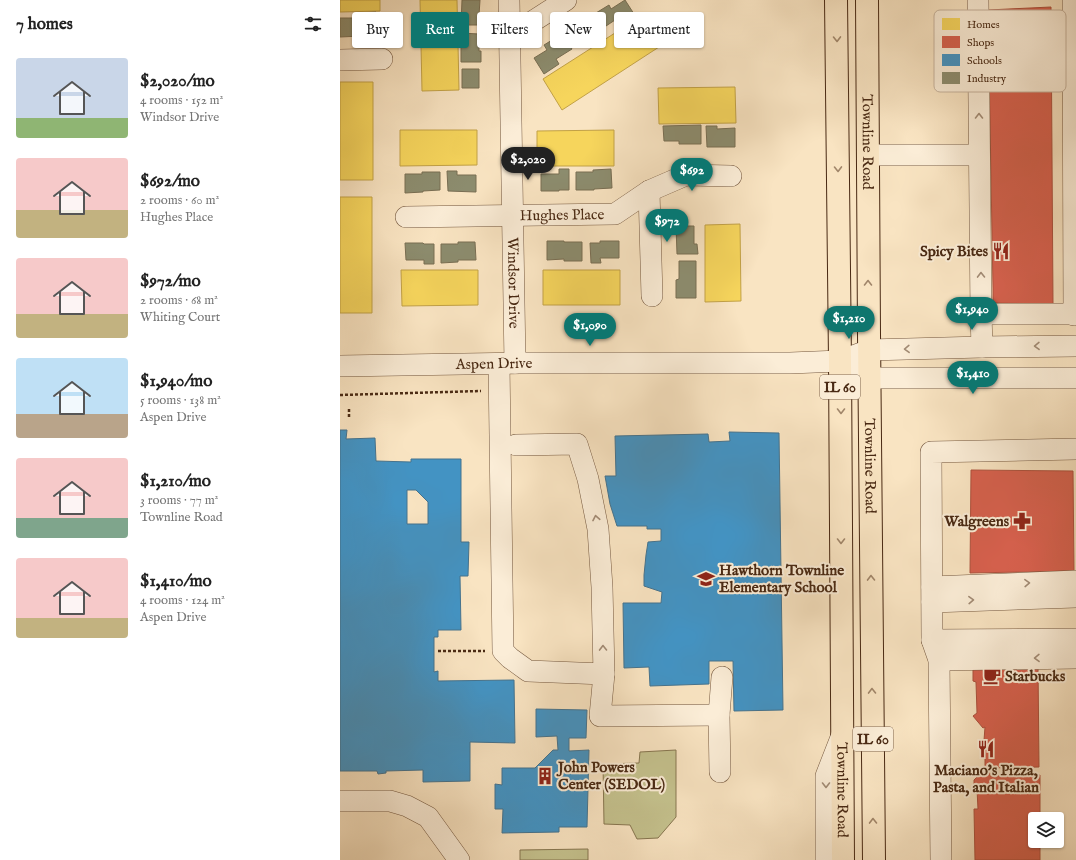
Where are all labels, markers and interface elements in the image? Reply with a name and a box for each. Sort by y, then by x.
legend [934,10,1066,92]
chip: Buy [352,12,403,48]
chip: Rent [411,12,469,48]
chip: Filters [477,12,542,48]
chip: New [550,12,606,48]
chip: Apartment [614,12,704,48]
icon: filters [302,13,324,35]
text: 7 homes [16,14,73,35]
text: Homes [967,18,1000,32]
one-way arrow [833,36,841,42]
text: Shops [967,36,994,50]
text: Schools [967,54,1002,68]
text: $2,020/mo [140,71,215,92]
text: Industry [967,72,1007,86]
icon: home [48,74,96,122]
text: 4 rooms · 152 m² [140,92,223,109]
street label: Townline Road [858,94,877,191]
text: Windsor Drive [140,109,219,126]
one-way arrow [975,113,983,119]
pin: $2,020 [495,147,561,181]
text: $2,020 [510,151,546,168]
pin: $692 [668,158,716,192]
text: $692 [680,162,704,179]
one-way arrow [834,166,842,172]
text: $692/mo [140,171,200,192]
icon: home [48,174,96,222]
text: 2 rooms · 60 m² [140,192,219,209]
street label: Hughes Place [520,205,605,225]
text: Hughes Place [140,209,213,226]
pin: $972 [643,209,691,243]
text: $972 [654,213,680,230]
street label: Windsor Drive [503,237,523,329]
restaurant icon: Spicy Bites [991,241,1011,261]
place label: Spicy Bites [920,242,989,261]
text: $972/mo [140,271,201,292]
one-way arrow [977,272,985,278]
icon: home [48,274,96,322]
one-way arrow [864,280,872,286]
text: 2 rooms · 68 m² [140,292,218,309]
pin: $1,940 [939,297,1005,331]
text: $1,940 [955,301,989,318]
pin: $1,210 [816,306,882,340]
text: Whiting Court [140,309,220,326]
text: $1,210 [833,310,865,327]
pin: $1,090 [557,313,623,347]
text: $1,090 [573,317,607,334]
one-way arrow [1034,342,1040,350]
one-way arrow [904,345,910,353]
street label: Aspen Drive [454,354,532,374]
pin: $1,410 [940,361,1006,395]
text: $1,410 [956,365,990,382]
text: $1,940/mo [140,371,212,392]
icon: home [48,374,96,422]
road number: IL 60 [820,375,860,399]
text: 5 rooms · 138 m² [140,392,221,409]
one-way arrow [837,408,845,414]
text: Aspen Drive [140,409,206,426]
street label: Townline Road [860,418,880,515]
text: $1,210/mo [140,471,211,492]
icon: home [48,474,96,522]
text: 3 rooms · 77 m² [140,492,218,509]
text: Townline Road [140,509,223,526]
pharmacy icon: Walgreens [1012,511,1032,531]
place label: Walgreens [943,512,1010,531]
one-way arrow [592,515,600,522]
one-way arrow [837,538,845,544]
place label: Hawthorn Townline Elementary School [719,561,844,597]
school or university icon: Hawthorn Townline Elementary School [696,569,716,589]
text: $1,410/mo [140,571,212,592]
icon: home [48,574,96,622]
one-way arrow [867,575,875,581]
one-way arrow [1024,579,1030,587]
text: 4 rooms · 124 m² [140,592,225,609]
one-way arrow [968,596,974,604]
text: Aspen Drive [140,609,206,626]
one-way arrow [599,645,607,651]
one-way arrow [1034,654,1040,662]
cafe icon: Starbucks [982,666,1002,686]
place label: Starbucks [1005,667,1066,686]
one-way arrow [868,688,876,694]
road number: IL 60 [853,727,893,751]
restaurant icon: Maciano's Pizza, Pasta, and Italian [976,739,996,759]
street label: Townline Road [832,742,852,839]
place label: John Powers Center (SEDOL) [556,758,665,794]
place label: Maciano's Pizza, Pasta, and Italian [933,761,1039,797]
building icon: John Powers Center (SEDOL) [535,766,555,786]
one-way arrow [822,782,830,788]
map controls [1028,812,1064,848]
button: layers [1028,812,1064,848]
one-way arrow [869,818,877,824]

